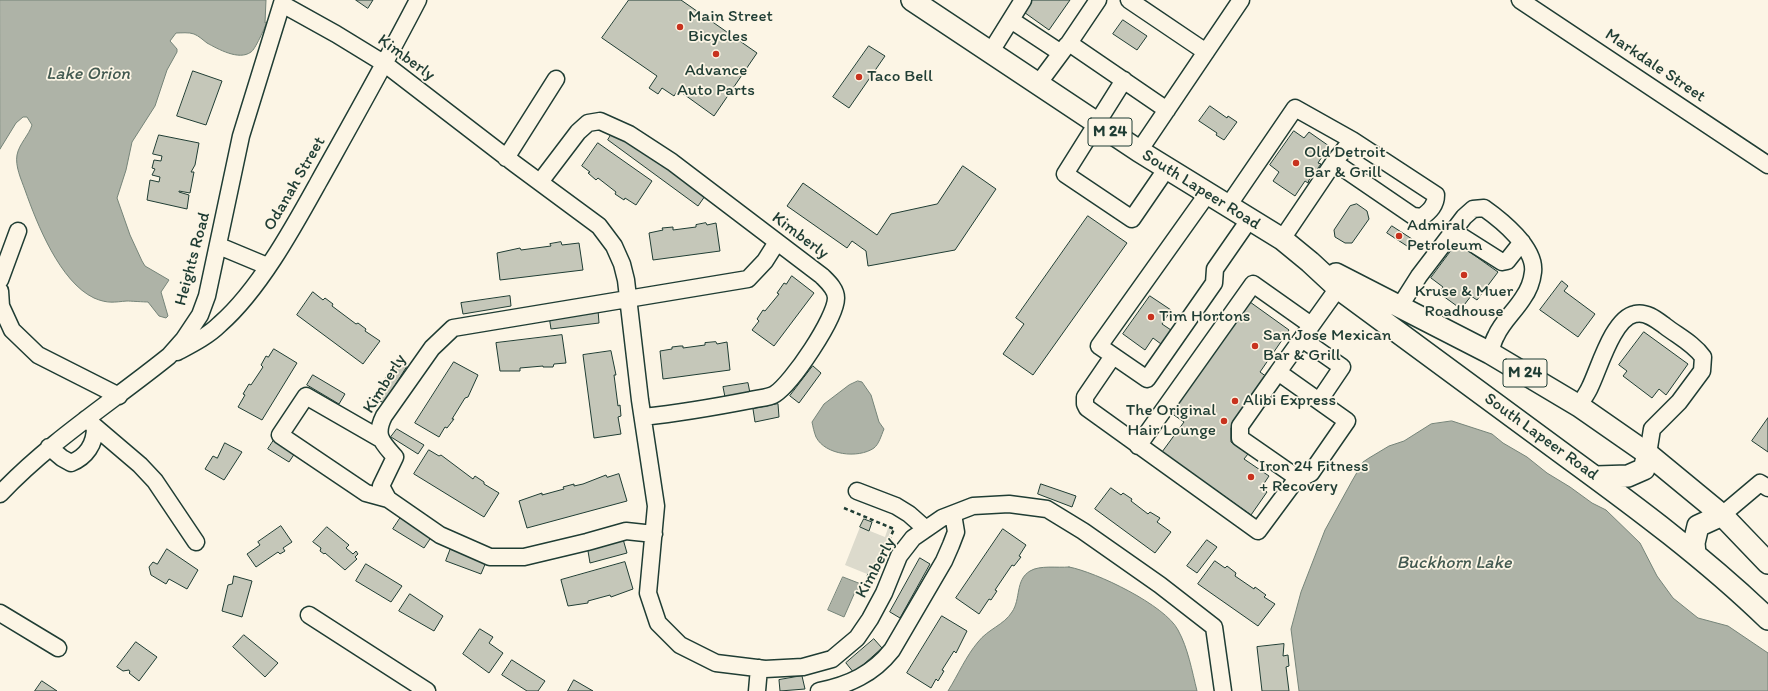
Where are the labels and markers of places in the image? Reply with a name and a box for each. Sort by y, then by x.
place label: Main Street Bicycles [688,7,773,47]
marker: Main Street Bicycles [675,22,685,32]
marker: Advance Auto Parts [711,49,721,59]
place label: Advance Auto Parts [677,61,755,101]
place label: Taco Bell [867,67,933,87]
marker: Taco Bell [854,72,864,82]
place label: Old Detroit Bar & Grill [1304,143,1386,183]
marker: Old Detroit Bar & Grill [1291,158,1301,168]
place label: Admiral Petroleum [1407,216,1482,256]
marker: Admiral Petroleum [1394,231,1404,241]
marker: Kruse & Muer Roadhouse [1459,270,1469,280]
place label: Kruse & Muer Roadhouse [1415,282,1513,322]
place label: Tim Hortons [1159,307,1250,327]
marker: Tim Hortons [1146,312,1156,322]
place label: San Jose Mexican Bar & Grill [1263,326,1391,366]
marker: San Jose Mexican Bar & Grill [1250,341,1260,351]
place label: Alibi Express [1243,391,1336,411]
marker: Alibi Express [1230,396,1240,406]
place label: The Original Hair Lounge [1126,401,1216,441]
marker: The Original Hair Lounge [1219,416,1229,426]
place label: Iron 24 Fitness + Recovery [1259,457,1368,497]
marker: Iron 24 Fitness + Recovery [1246,472,1256,482]

